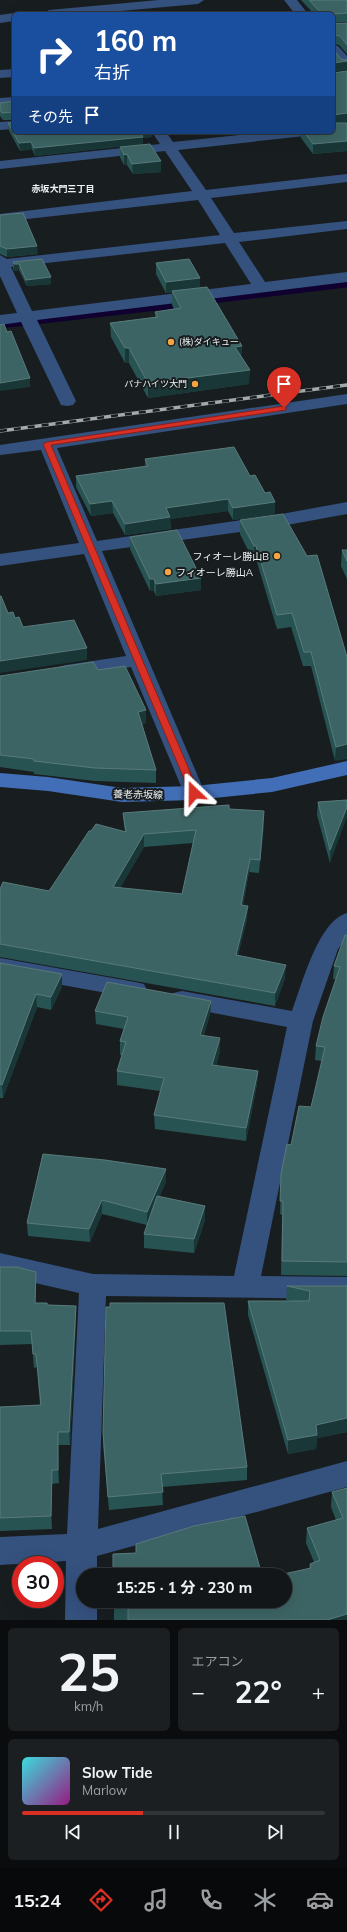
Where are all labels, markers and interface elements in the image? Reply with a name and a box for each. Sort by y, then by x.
text: 160 m [94,23,177,58]
icon: right [28,28,80,80]
text: 右折 [94,61,130,84]
icon: arrive [81,104,103,126]
text: その先 [28,107,73,126]
district label: 赤坂大門三丁目 [31,183,95,194]
place label: (株)ダイキュー [179,336,239,347]
marker: (株)ダイキュー [166,337,176,347]
pin [267,367,301,408]
icon: arrive [273,373,295,395]
place label: パナハイツ大門 [124,378,187,389]
marker: パナハイツ大門 [190,379,200,389]
place label: フィオーレ勝山B [192,550,269,563]
marker: フィオーレ勝山B [272,551,282,561]
place label: フィオーレ勝山A [176,566,254,579]
marker: フィオーレ勝山A [163,567,173,577]
position arrow [173,772,215,814]
street label: 養老赤坂線 [113,788,163,801]
speed limit sign: 30 [12,1556,64,1608]
text: 15:25 · 1 分 · 230 m [116,1578,252,1597]
text: 25 [58,1639,120,1704]
text: エアコン [192,1653,244,1669]
text: 22° [235,1673,282,1711]
text: − [192,1678,205,1706]
text: + [312,1678,325,1706]
text: km/h [74,1698,103,1714]
text: Slow Tide [82,1763,152,1782]
text: Marlow [82,1782,127,1798]
icon: previous [62,1821,84,1843]
icon: pause [163,1821,185,1843]
icon: next [264,1821,286,1843]
icon: directions [87,1886,115,1914]
icon: music [142,1886,170,1914]
icon: phone [197,1886,225,1914]
icon: climate [251,1886,279,1914]
icon: car [306,1886,334,1914]
text: 15:24 [13,1889,61,1912]

